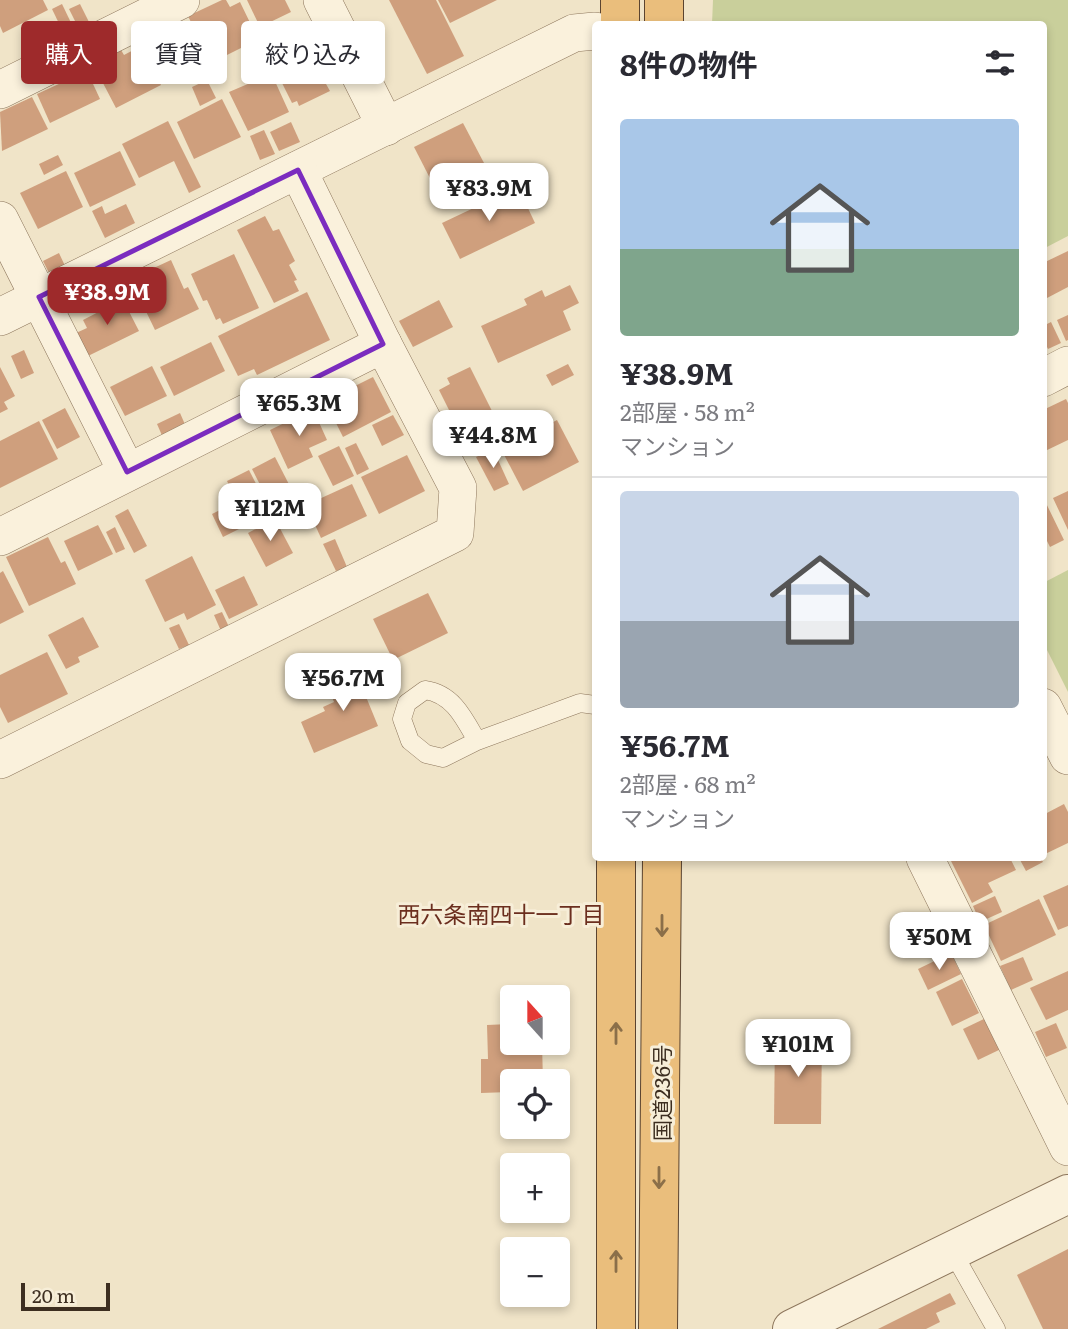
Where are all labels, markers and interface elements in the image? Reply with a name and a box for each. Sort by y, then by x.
chip: 購入 [21,21,117,84]
chip: 賃貸 [131,21,227,84]
chip: 絞り込み [241,21,385,84]
text: 8件の物件 [620,41,758,85]
icon: filters [981,44,1019,82]
pin: ¥83.9M [432,164,546,223]
icon: home [757,165,883,291]
text: ¥83.9M [446,169,532,203]
pin: ¥38.9M [50,268,164,327]
text: ¥38.9M [63,273,151,307]
text: ¥38.9M [620,350,734,394]
pin: ¥65.3M [242,378,356,438]
text: ¥65.3M [256,384,342,418]
text: 2部屋 · 58 m² [620,394,755,428]
pin: ¥44.8M [436,410,550,470]
text: ¥44.8M [449,416,537,450]
text: マンション [620,428,735,462]
pin: ¥112M [221,484,319,543]
text: ¥112M [234,489,306,523]
icon: home [757,537,883,663]
pin: ¥56.7M [286,654,400,713]
text: ¥56.7M [301,659,385,693]
text: ¥56.7M [620,722,730,766]
text: 2部屋 · 68 m² [620,766,756,800]
text: マンション [620,800,735,834]
district label: 西六条南四十一丁目 [398,896,605,930]
pin: ¥50M [898,912,980,972]
one-way arrow [655,914,669,937]
text: ¥50M [906,918,972,952]
north arrow [500,985,570,1055]
map controls [500,985,570,1307]
pin: ¥101M [749,1020,847,1079]
one-way arrow [609,1022,623,1045]
text: ¥101M [761,1025,835,1059]
street label: 国道236号 [645,1045,676,1141]
button: locate [500,1069,570,1139]
button: + [500,1153,570,1223]
one-way arrow [653,1166,666,1189]
button: − [500,1237,570,1307]
one-way arrow [609,1250,623,1273]
scale bar [21,1280,110,1312]
text: 20 m [32,1281,75,1309]

